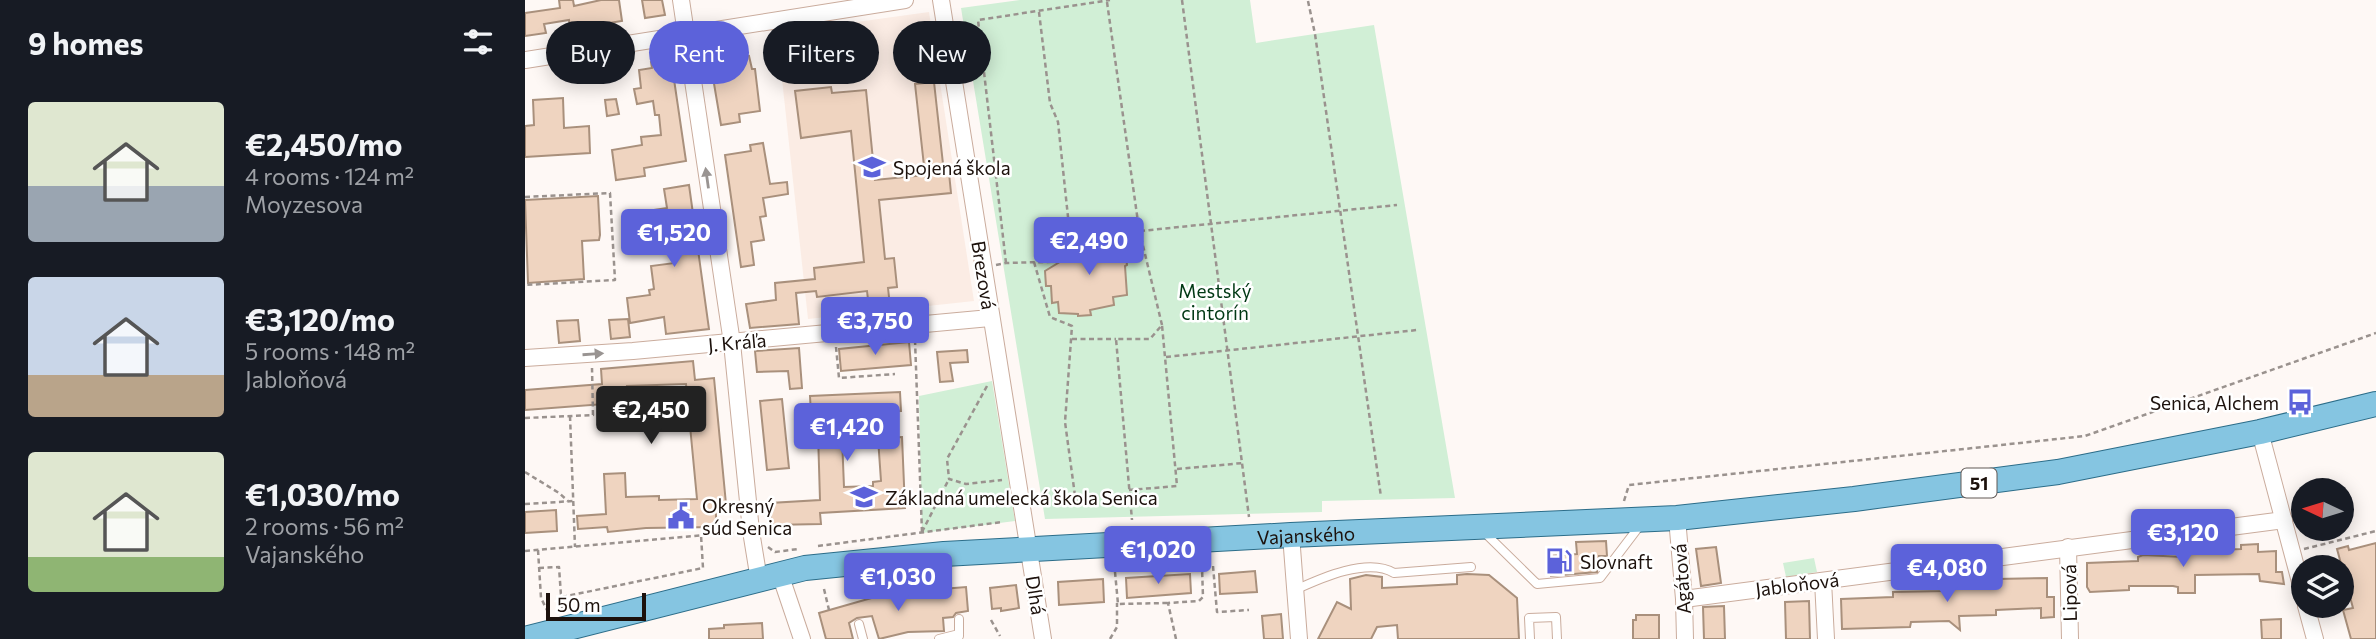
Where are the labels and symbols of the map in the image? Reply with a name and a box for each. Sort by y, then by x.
school or university icon: Spojená škola [857,152,887,182]
place label: Spojená škola [893,156,1011,179]
one-way arrow [702,167,713,189]
pin: €1,520 [617,210,731,269]
pin: €2,490 [1032,218,1146,277]
street label: Brezová [967,239,1001,311]
park label: Mestský cintorín [1178,279,1252,324]
pin: €3,750 [818,298,932,357]
street label: J. Kráľa [707,328,767,356]
one-way arrow [582,348,604,359]
pin: €2,450 [594,386,708,446]
bus stop icon: Senica, Alchem [2285,387,2315,417]
place label: Senica, Alchem [2150,391,2279,414]
pin: €1,420 [790,404,904,463]
road number: 51 [1961,468,1997,498]
north arrow [2291,478,2354,541]
school or university icon: Základná umelecká škola Senica [849,482,879,512]
place label: Základná umelecká škola Senica [885,486,1158,509]
place label: Okresný súd Senica [702,494,792,539]
public building icon: Okresný súd Senica [666,501,696,531]
pin: €3,120 [2126,510,2240,569]
street label: Vajanského [1256,521,1356,548]
pin: €1,020 [1101,526,1215,586]
street label: Agátová [1667,543,1695,615]
pin: €4,080 [1890,544,2004,604]
fuel station icon: Slovnaft [1544,546,1574,576]
place label: Slovnaft [1580,550,1653,573]
pin: €1,030 [841,554,955,613]
street label: Lipová [2057,564,2081,622]
street label: Jabloňová [1754,567,1840,601]
street label: Dlhá [1022,574,1050,616]
scale bar [546,590,646,622]

